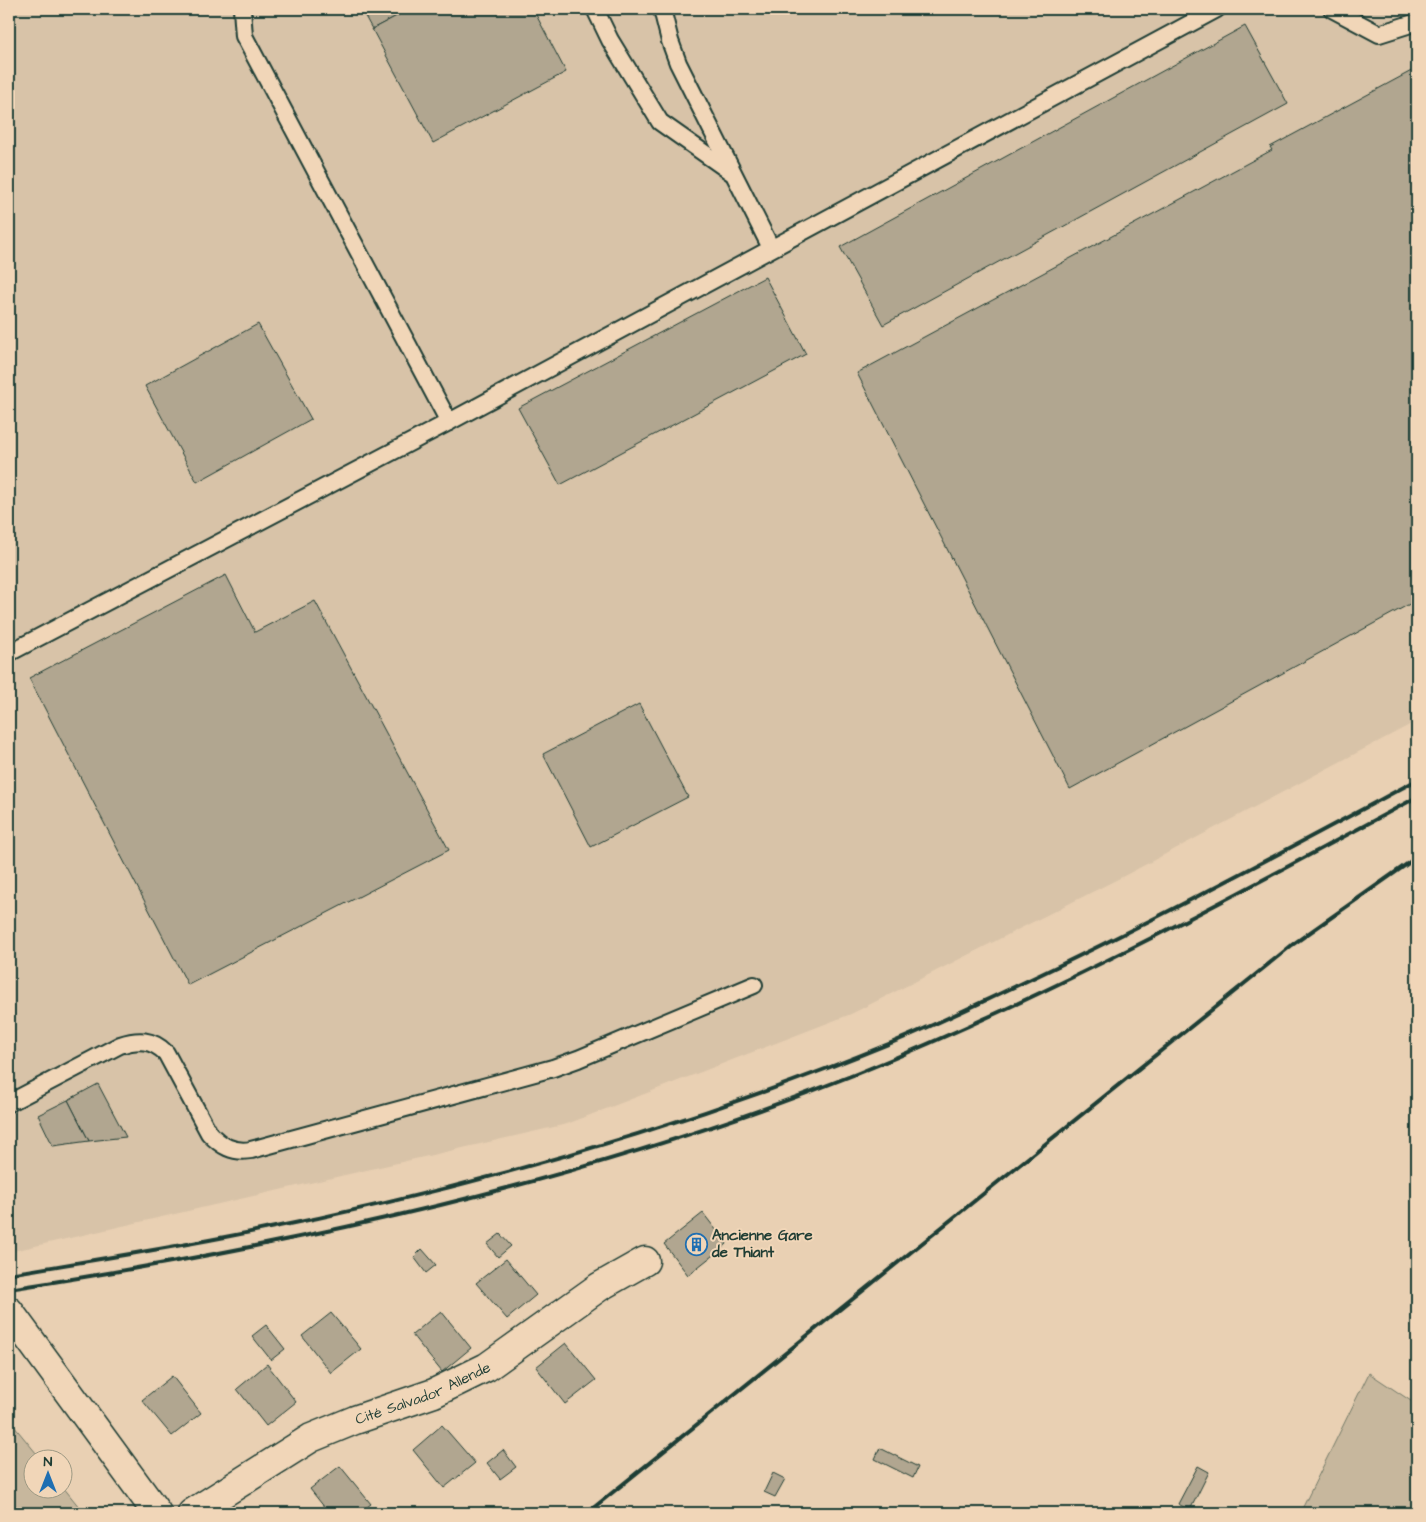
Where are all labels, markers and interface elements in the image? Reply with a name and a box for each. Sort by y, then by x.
place label: Ancienne Gare de Thiant [711,1225,813,1263]
building icon: Ancienne Gare de Thiant [684,1232,708,1256]
street label: Cité Salvador Allende [352,1356,494,1430]
north arrow [22,1450,72,1500]
text: N [44,1452,53,1472]

